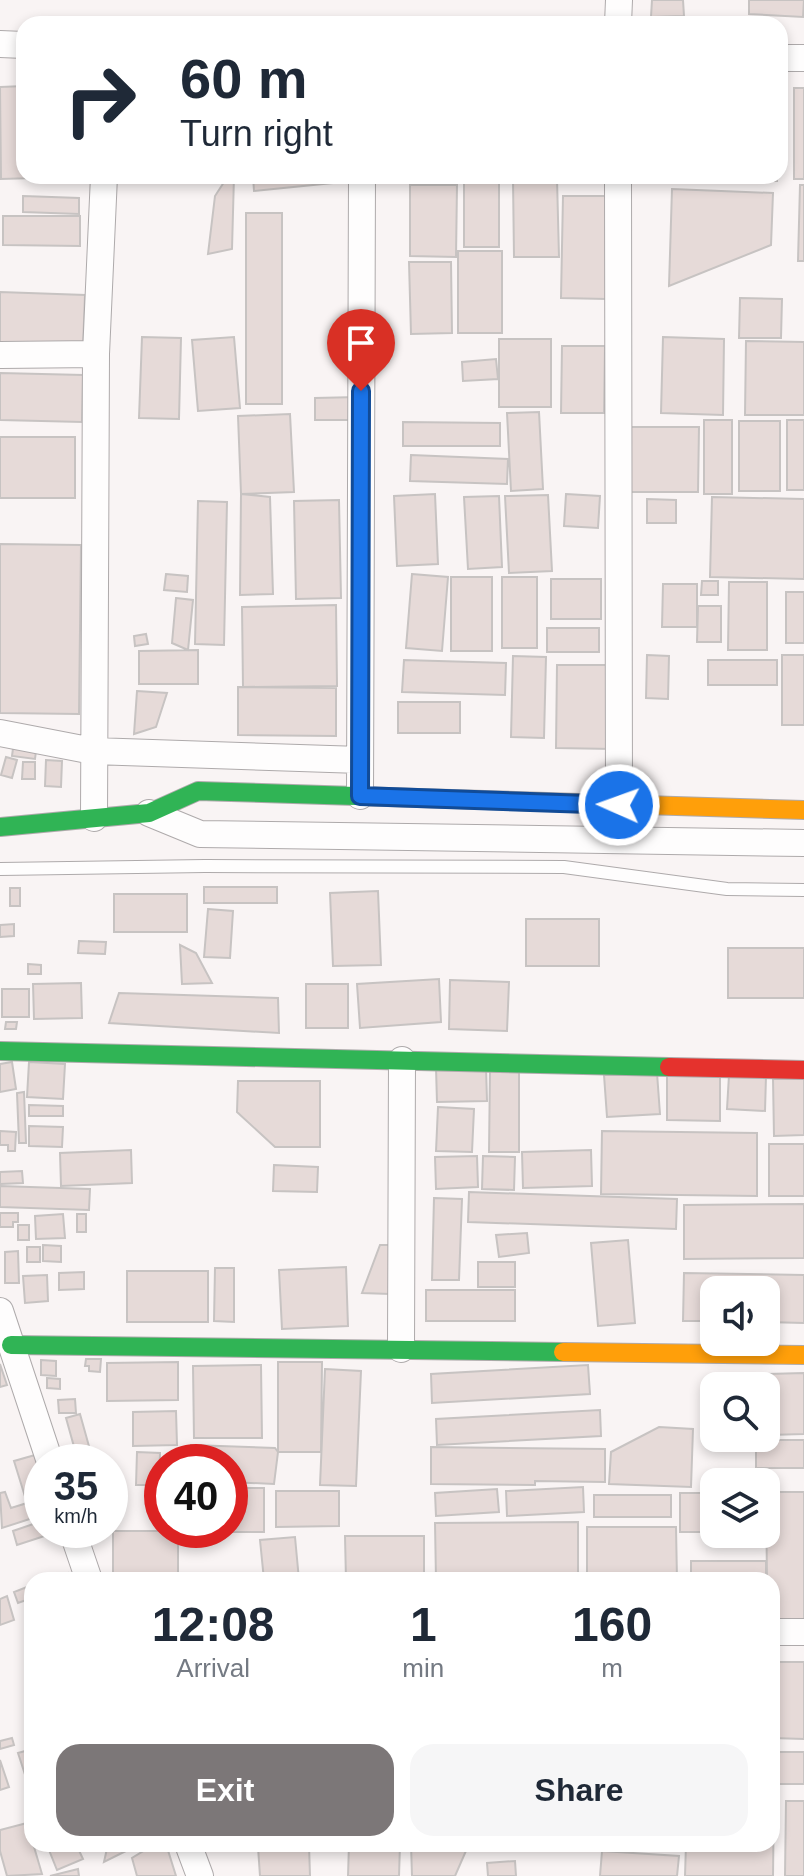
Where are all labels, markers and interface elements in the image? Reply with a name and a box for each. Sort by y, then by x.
text: 60 m [180,47,308,110]
icon: right [48,48,152,152]
text: Turn right [180,113,333,154]
pin [327,309,395,391]
icon: arrive [339,321,383,365]
position arrow [577,763,661,847]
map controls [700,1276,780,1548]
button: sound [700,1276,780,1356]
button: search [700,1372,780,1452]
speed limit sign: 40 [144,1444,248,1548]
text: 35 [54,1464,98,1508]
button: layers [700,1468,780,1548]
text: km/h [54,1505,98,1527]
text: 12:08 [152,1598,275,1651]
text: 1 [410,1598,437,1651]
text: 160 [572,1598,652,1651]
text: Arrival [176,1653,250,1683]
text: min [402,1653,444,1683]
text: m [601,1653,623,1683]
button: Exit [56,1744,394,1836]
button: Share [410,1744,748,1836]

